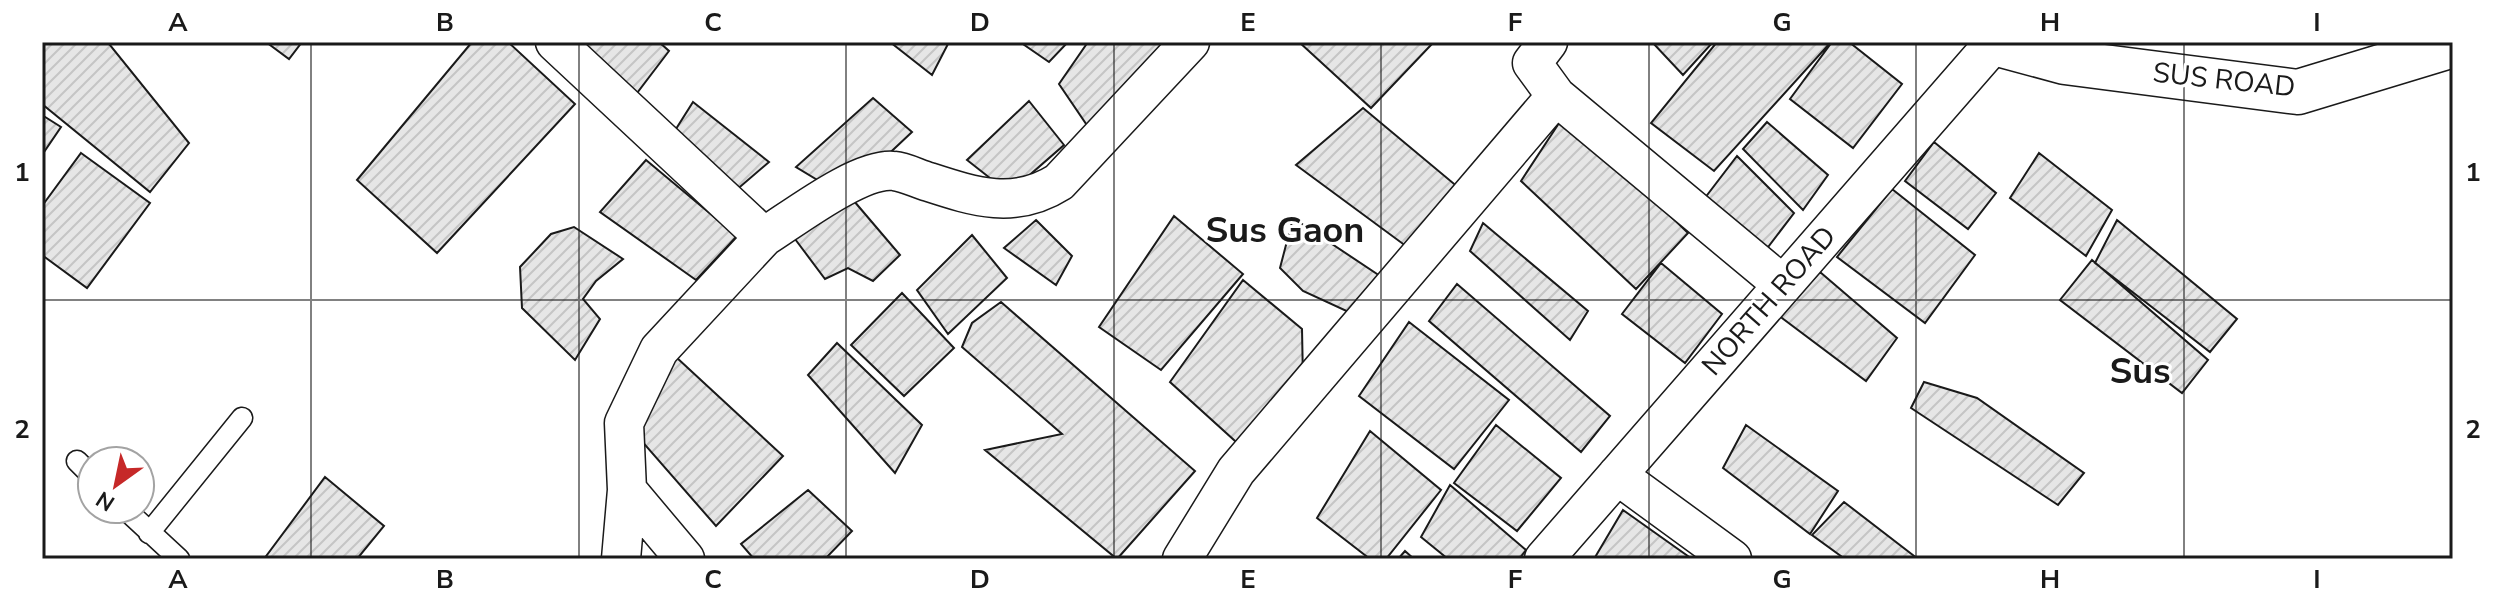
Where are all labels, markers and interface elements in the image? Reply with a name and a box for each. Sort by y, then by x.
text: A [168,5,188,40]
text: B [436,5,454,40]
text: C [704,5,722,40]
text: D [970,5,990,40]
text: E [1240,5,1256,40]
text: F [1508,5,1522,40]
text: G [1772,5,1792,40]
text: H [2040,5,2060,40]
text: I [2313,5,2321,40]
street label: SUS ROAD [2151,54,2297,106]
text: 1 [14,155,30,190]
text: 1 [2465,155,2481,190]
district label: Sus Gaon [1206,206,1364,255]
street label: NORTH ROAD [1693,218,1845,384]
district label: Sus [2109,347,2171,396]
text: 2 [14,412,30,447]
text: 2 [2465,412,2481,447]
north arrow [76,445,156,525]
text: N [91,484,121,518]
text: A [168,562,188,597]
text: B [436,562,454,597]
text: C [704,562,722,597]
text: D [970,562,990,597]
text: E [1240,562,1256,597]
text: F [1508,562,1522,597]
text: G [1772,562,1792,597]
text: H [2040,562,2060,597]
text: I [2313,562,2321,597]

